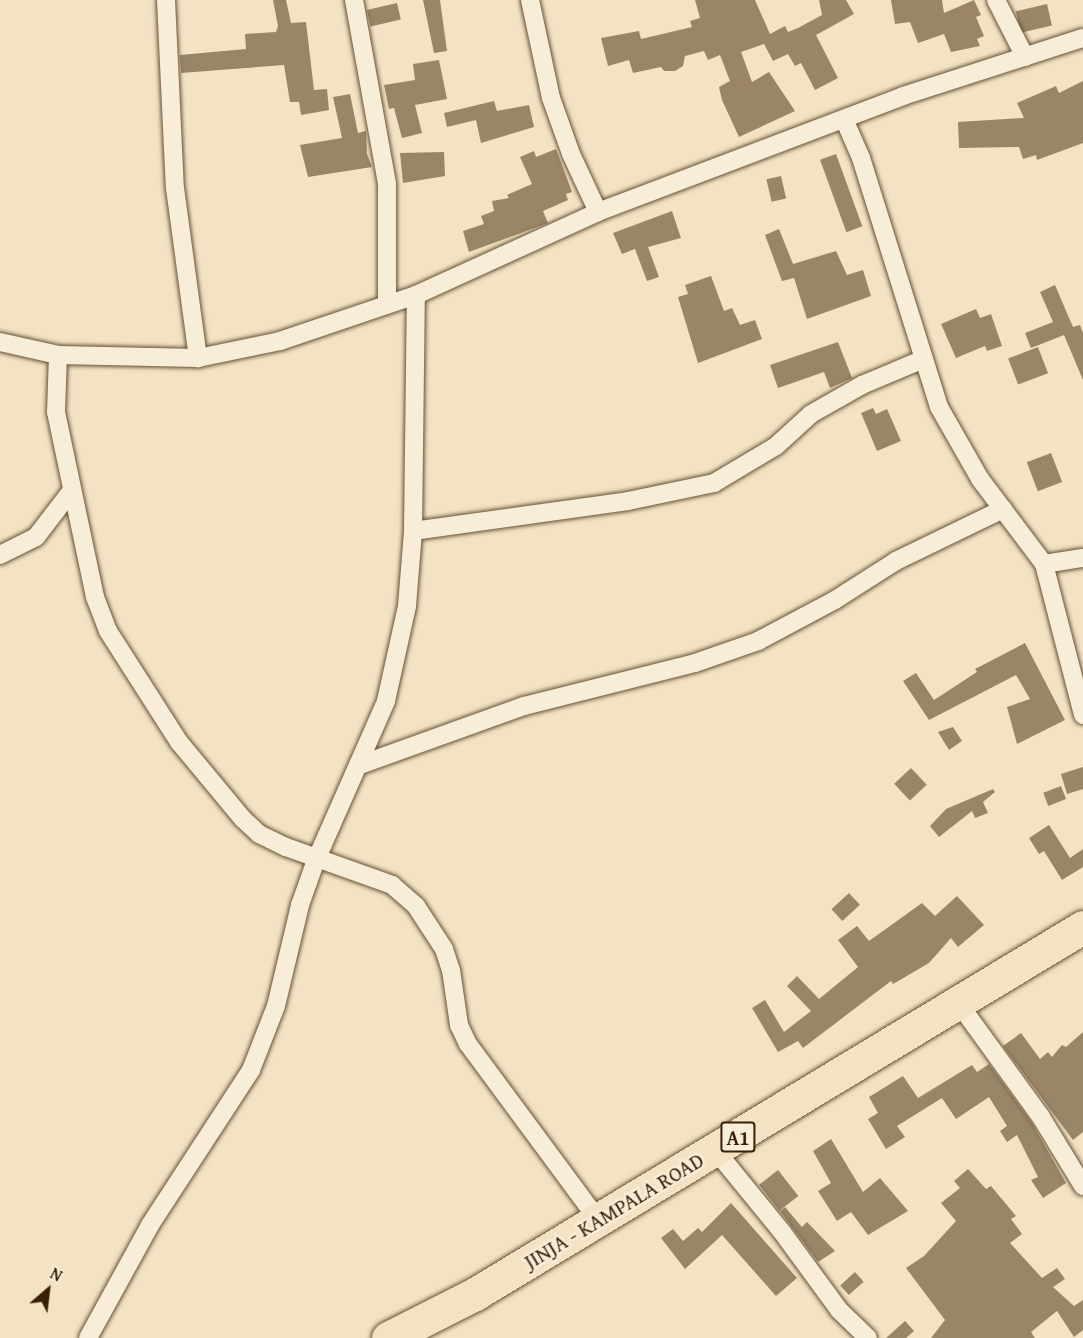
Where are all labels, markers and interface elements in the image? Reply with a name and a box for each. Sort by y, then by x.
road number: A1 [720,1120,756,1154]
street label: JINJA - KAMPALA ROAD [520,1147,708,1275]
north arrow [18,1260,78,1320]
text: N [46,1261,67,1287]

